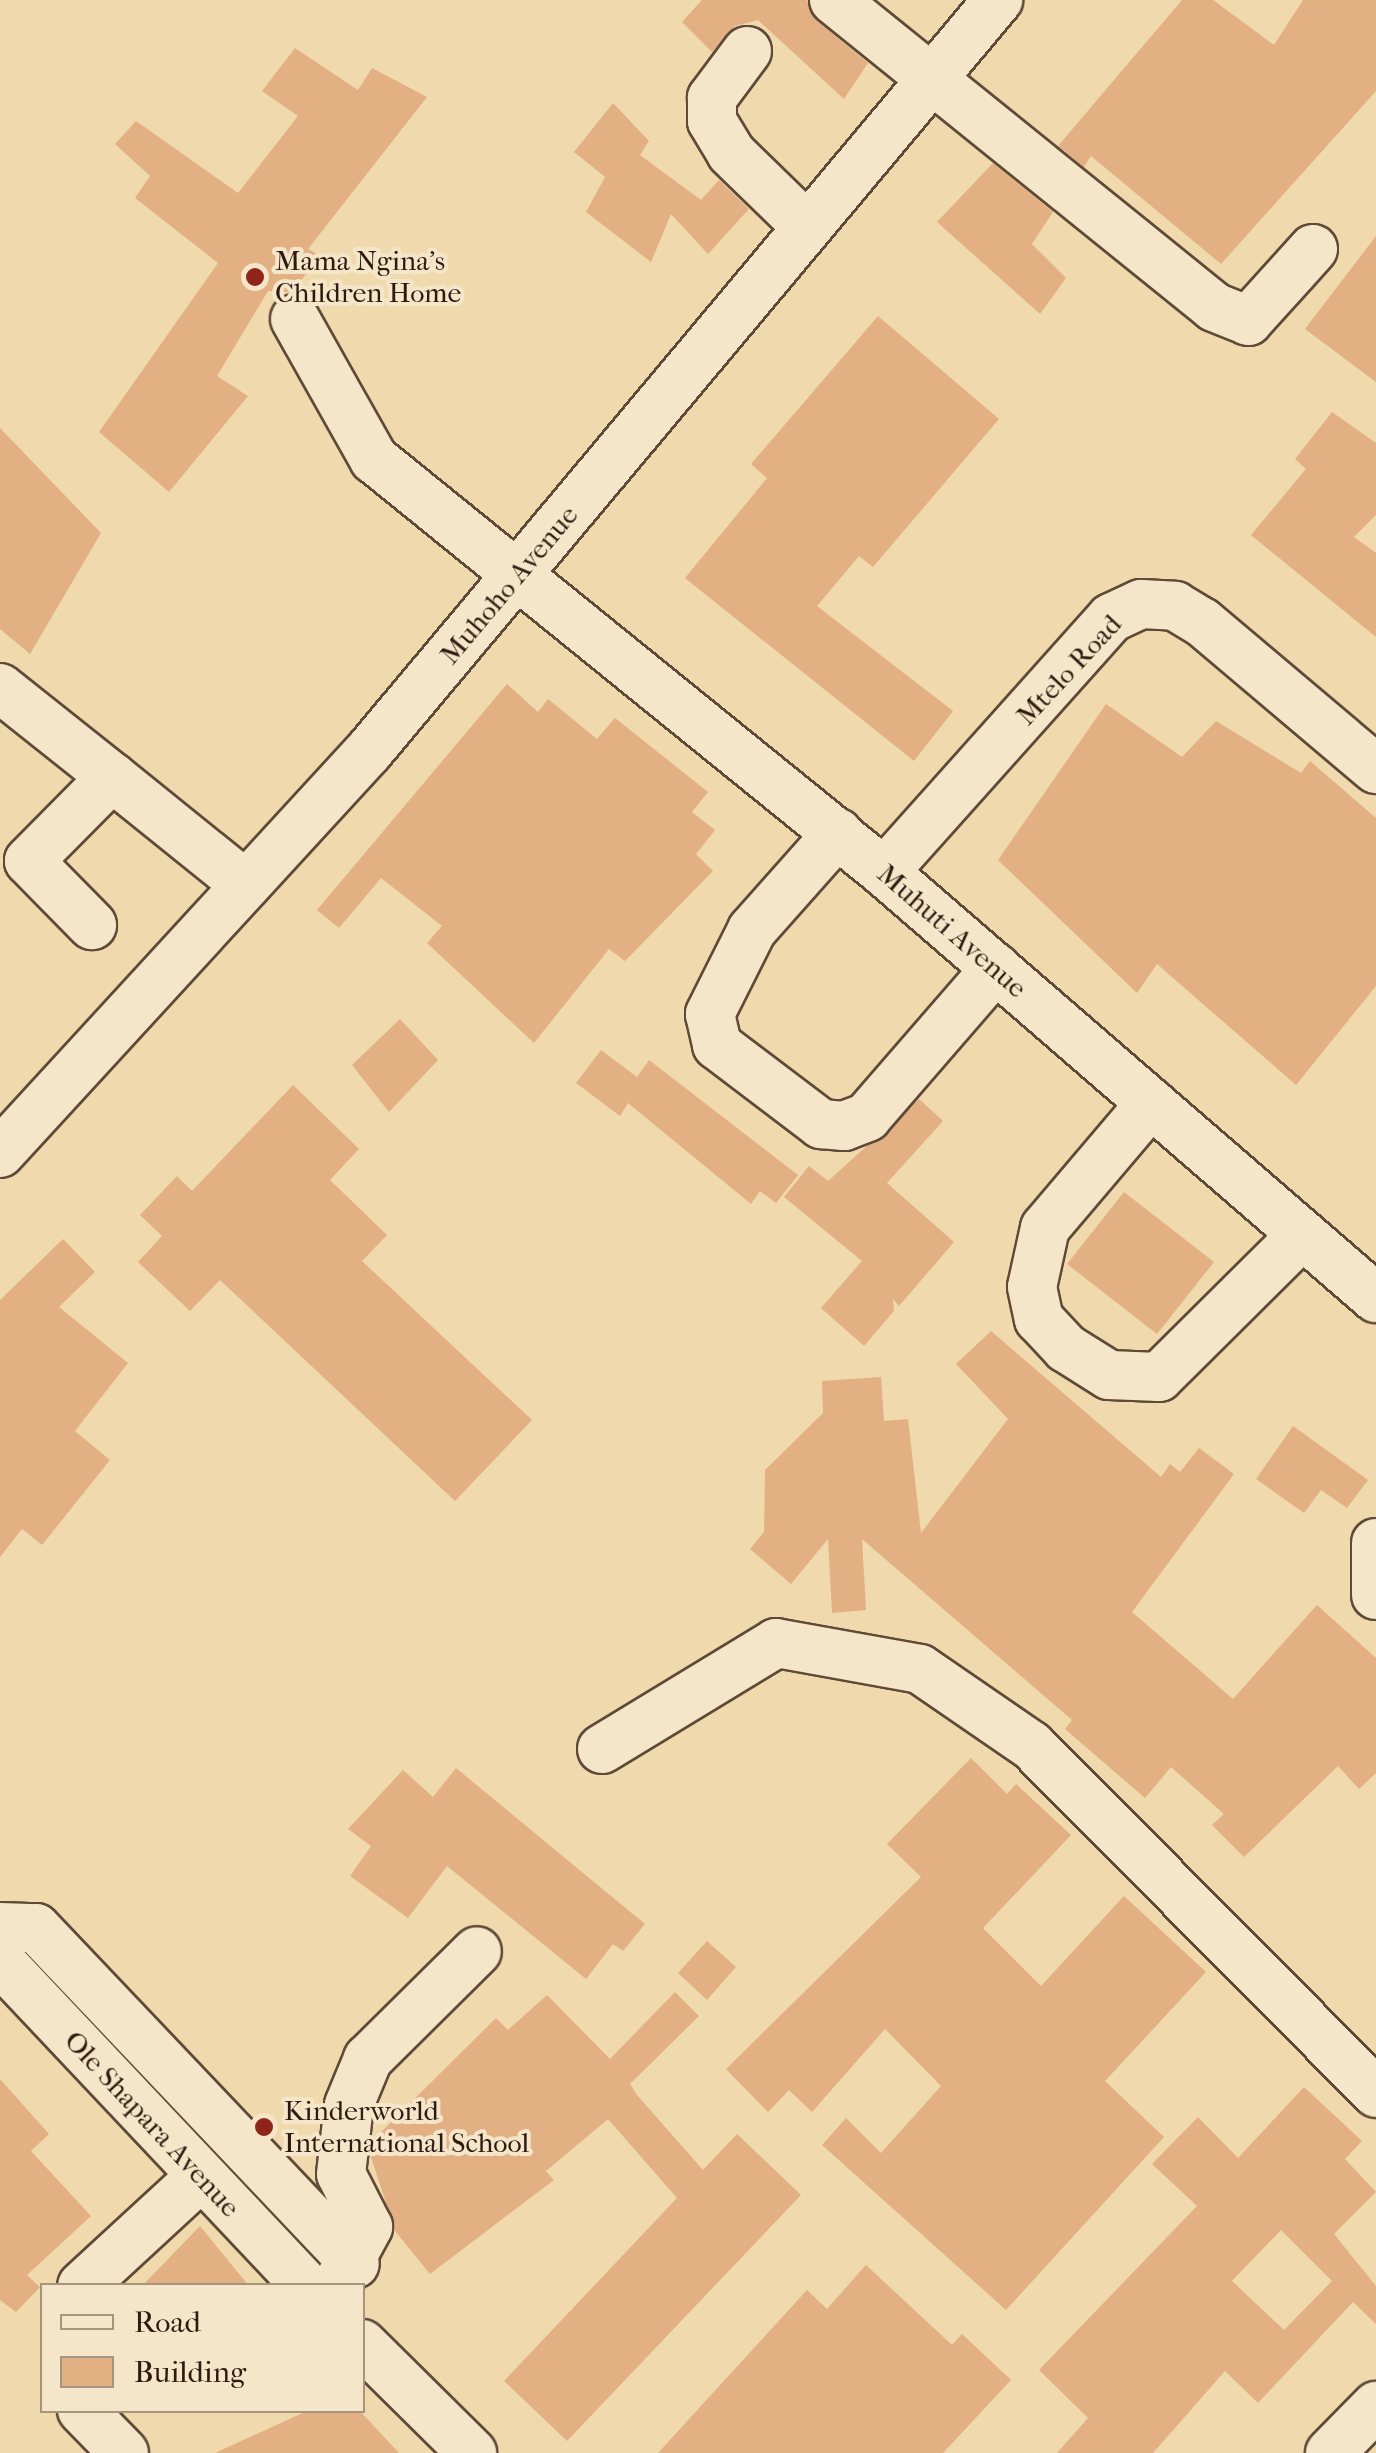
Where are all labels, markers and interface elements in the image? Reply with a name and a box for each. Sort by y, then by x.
place label: Mama Ngina's Children Home [275,244,461,310]
marker: Mama Ngina's Children Home [244,266,266,288]
street label: Muhoho Avenue [433,499,585,671]
street label: Mtelo Road [1009,608,1129,732]
street label: Muhuti Avenue [870,857,1034,1005]
street label: Ole Shapara Avenue [57,2024,247,2224]
place label: Kinderworld International School [284,2094,529,2160]
marker: Kinderworld International School [253,2116,275,2138]
legend [40,2283,365,2413]
text: Road [134,2305,201,2340]
text: Building [134,2355,246,2390]

